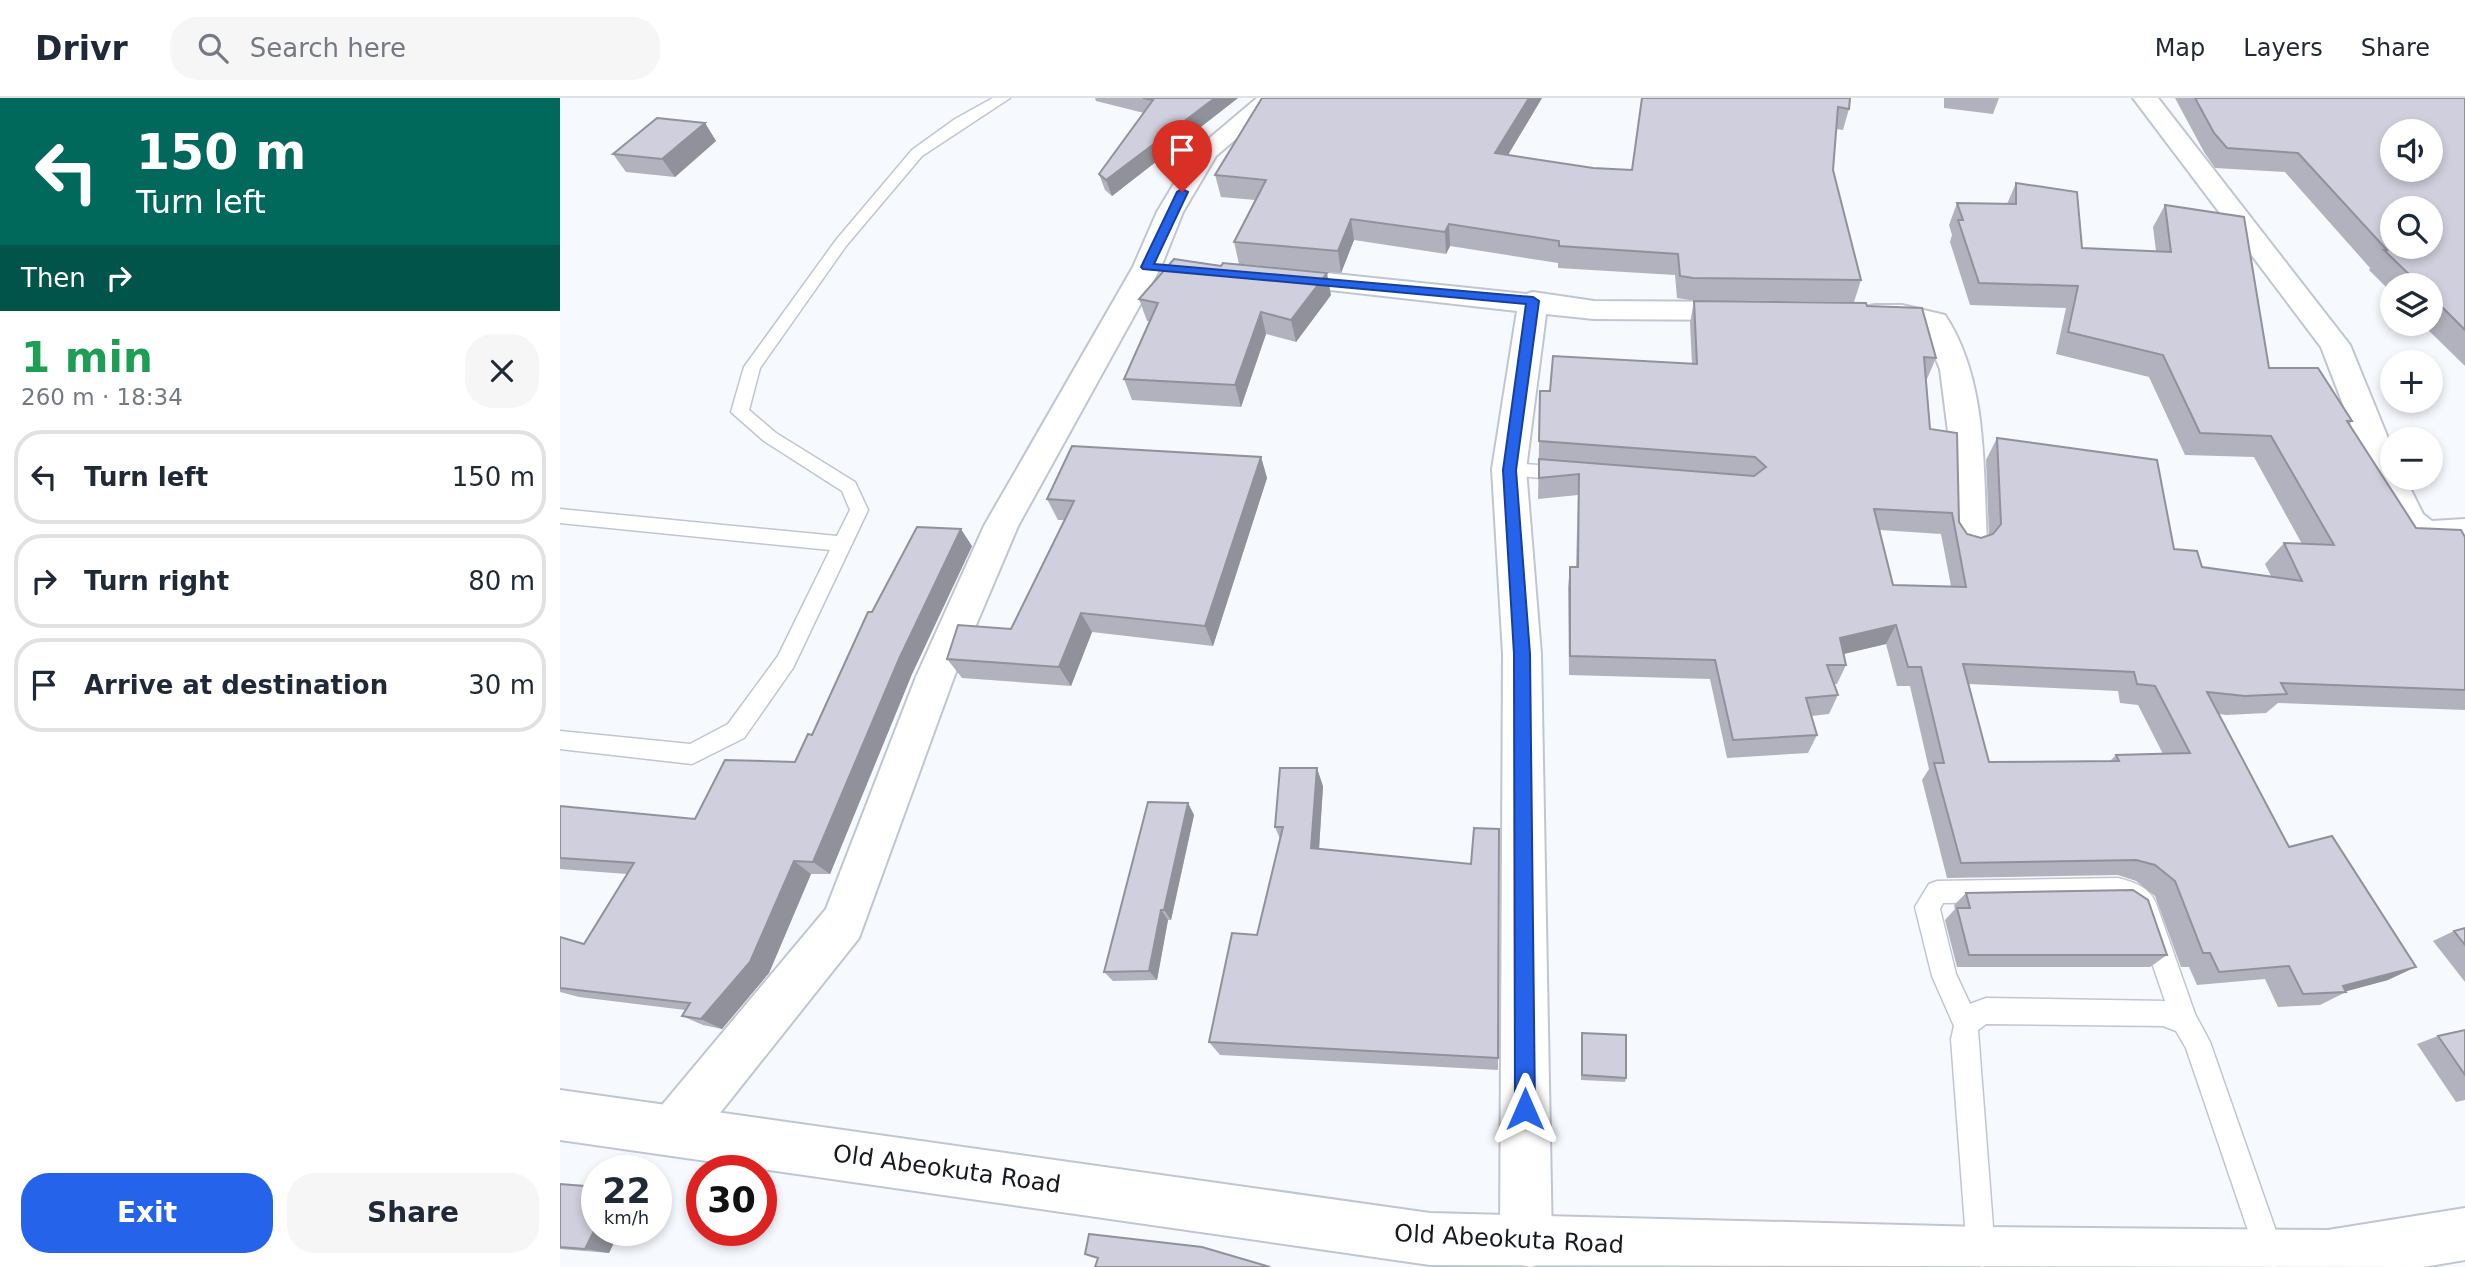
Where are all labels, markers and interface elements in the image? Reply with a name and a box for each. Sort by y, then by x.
search box [170,17,660,80]
text: Drivr [35,29,128,68]
icon: search [194,29,232,67]
text: Search here [250,33,406,63]
text: Map [2155,34,2205,62]
text: Layers [2243,34,2323,62]
text: Share [2361,34,2430,62]
map controls [2380,119,2443,490]
button: sound [2380,119,2443,182]
pin [1152,120,1212,192]
text: 150 m [136,124,306,181]
icon: left [21,126,112,217]
icon: arrive [1163,131,1201,169]
text: Turn left [136,183,266,221]
button: search [2380,196,2443,259]
icon: right [100,259,138,297]
text: Then [21,263,86,293]
button: layers [2380,273,2443,336]
text: 1 min [21,333,153,382]
button: close [465,334,539,408]
button: + [2380,350,2443,413]
text: 260 m · 18:34 [21,384,183,410]
button: − [2380,427,2443,490]
icon: left [25,458,63,496]
text: Turn left [84,462,208,492]
text: 150 m [452,462,535,492]
icon: right [25,562,63,600]
text: Turn right [84,566,229,596]
text: 80 m [468,566,535,596]
icon: arrive [25,666,63,704]
text: Arrive at destination [84,670,388,700]
text: 30 m [468,670,535,700]
position arrow [1488,1072,1562,1146]
street label: Old Abeokuta Road [831,1139,1063,1199]
speed limit sign: 30 [686,1155,777,1246]
text: 22 [602,1171,651,1211]
button: Exit [21,1173,273,1253]
button: Share [287,1173,539,1253]
text: km/h [604,1207,649,1228]
street label: Old Abeokuta Road [1393,1219,1625,1259]

